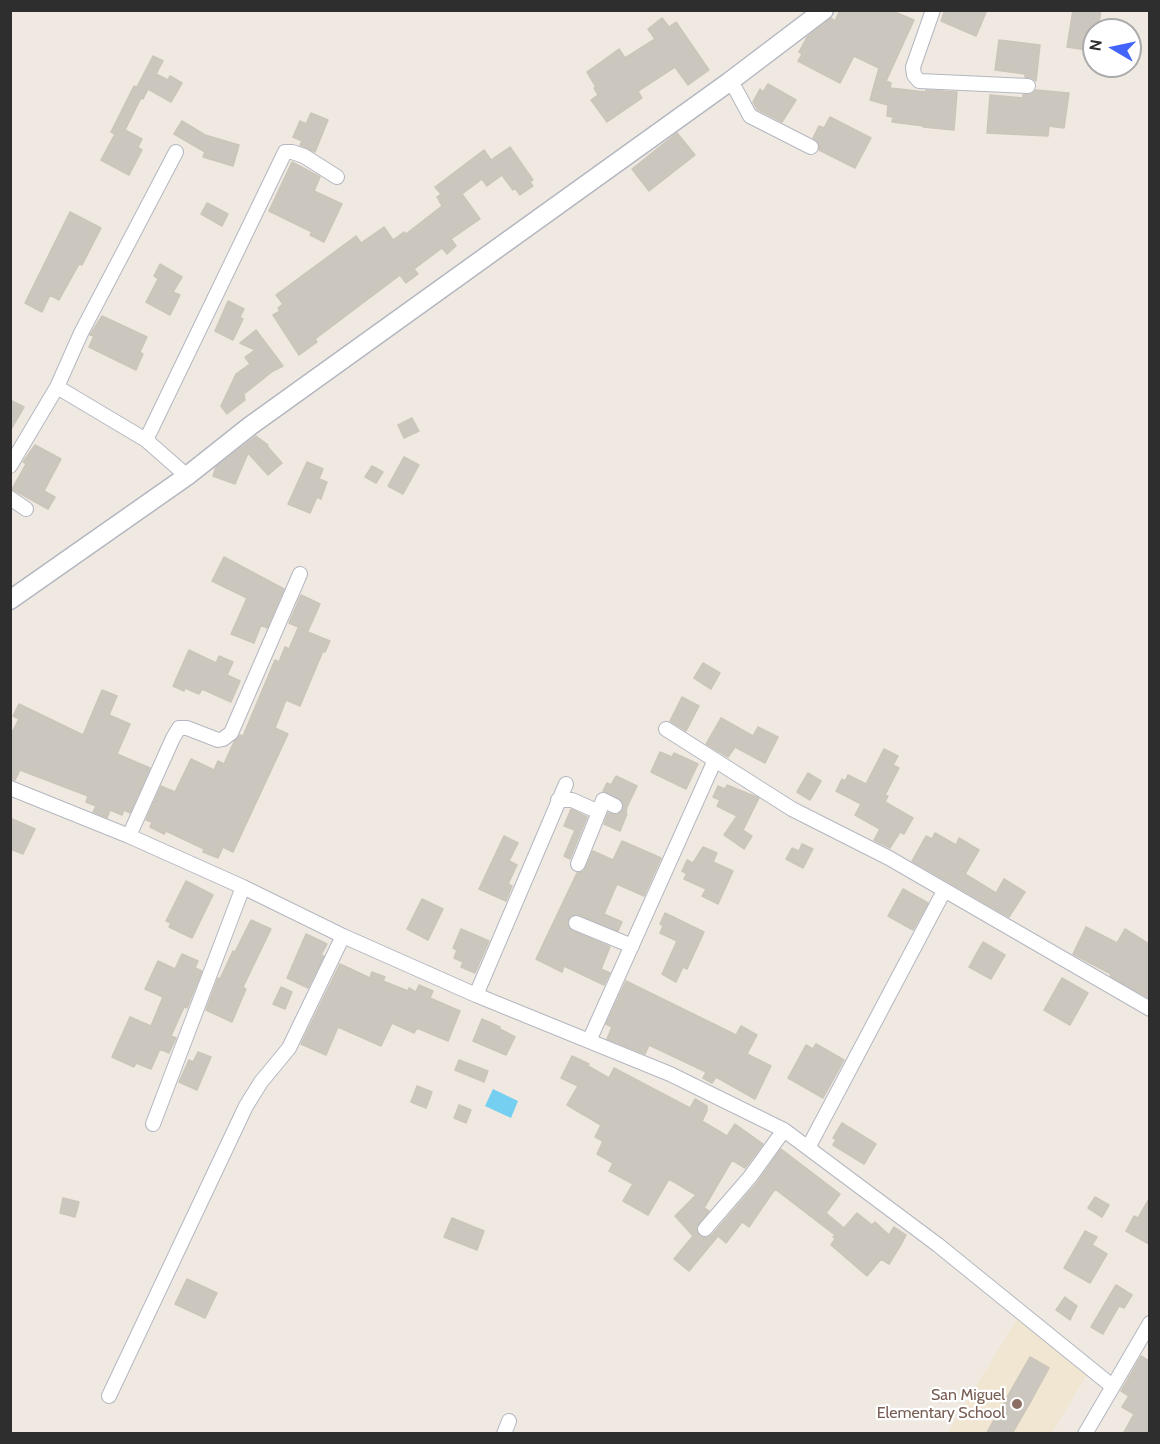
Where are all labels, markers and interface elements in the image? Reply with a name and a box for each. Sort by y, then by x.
north arrow [1082,18,1142,78]
text: N [1085,38,1106,52]
place label: San Miguel Elementary School [877,1385,1005,1423]
marker: San Miguel Elementary School [1010,1397,1024,1411]

